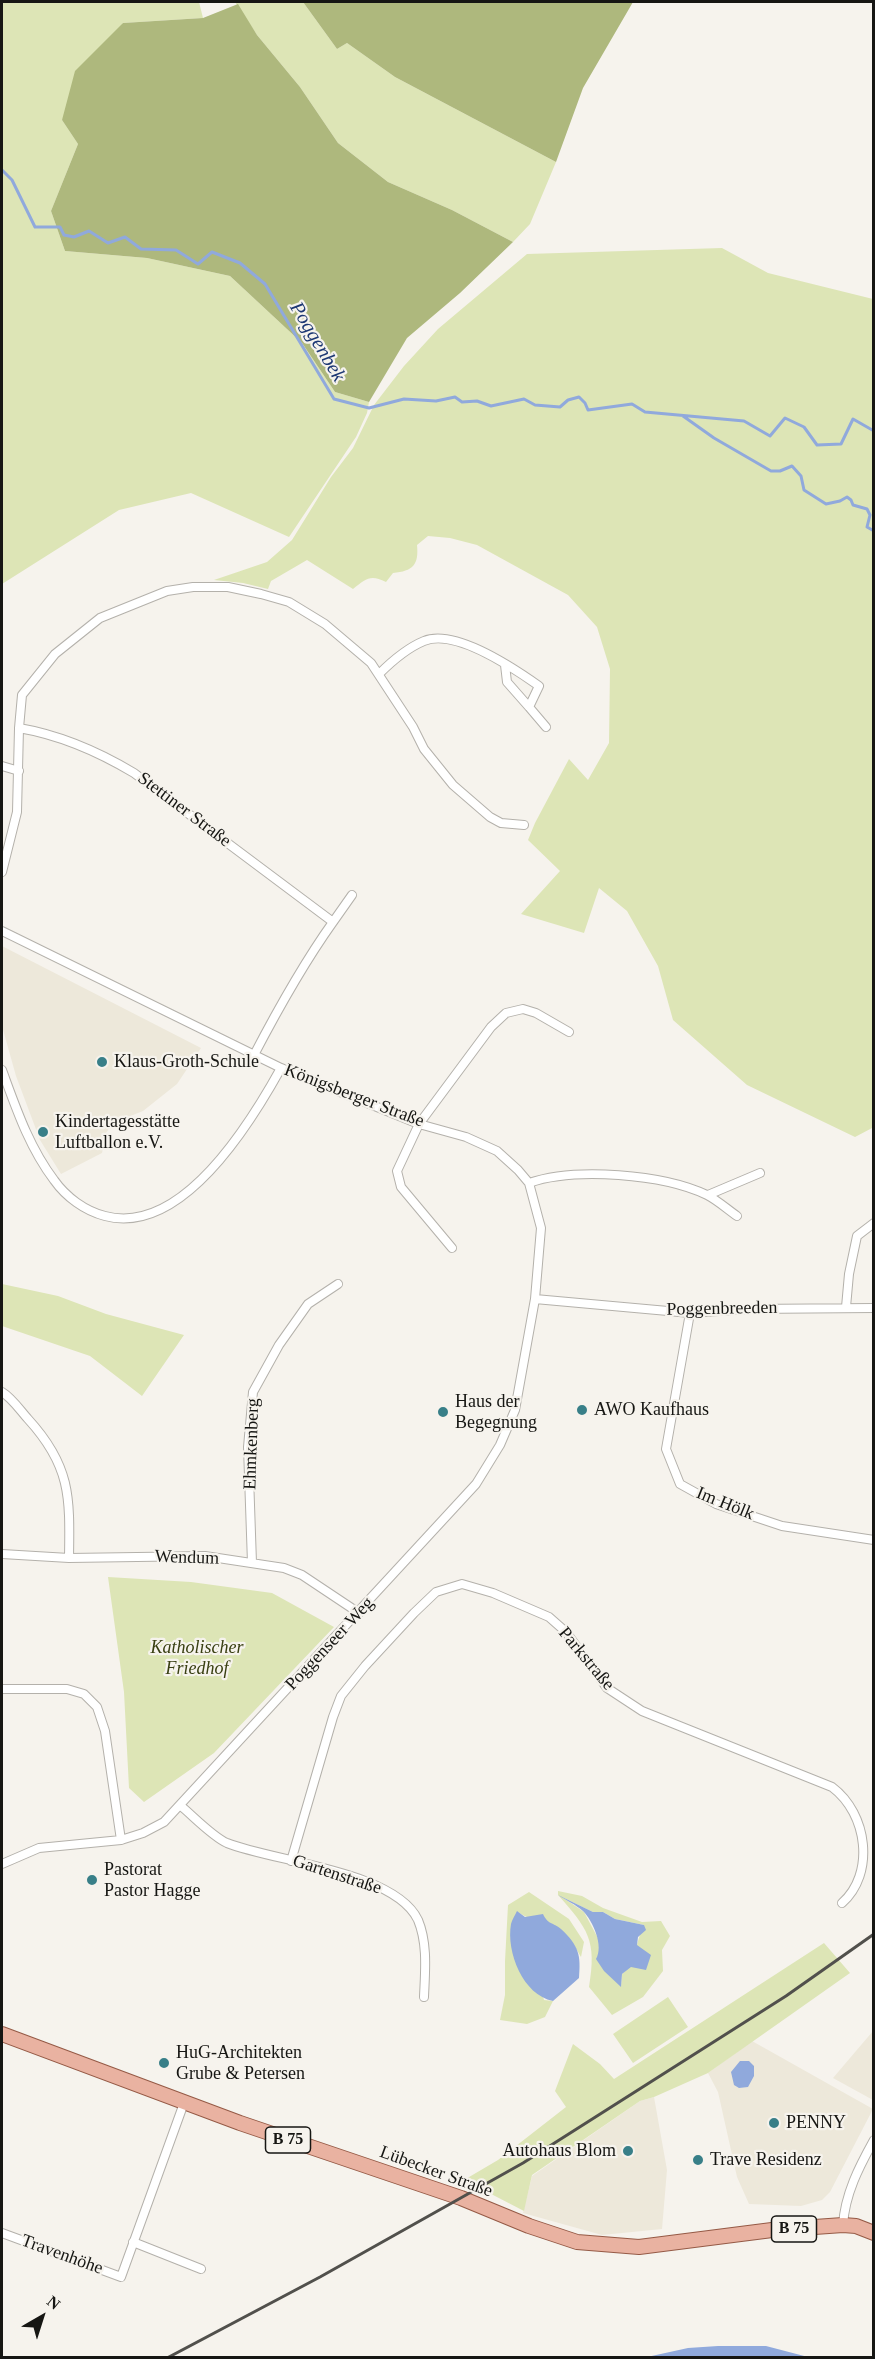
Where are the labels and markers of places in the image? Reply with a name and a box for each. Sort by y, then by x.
place label: Klaus-Groth-Schule [114,1051,259,1073]
marker: Klaus-Groth-Schule [95,1055,109,1069]
place label: Kindertagesstätte Luftballon e.V. [55,1111,180,1154]
marker: Kindertagesstätte Luftballon e.V. [36,1125,50,1139]
place label: Haus der Begegnung [455,1391,537,1434]
place label: AWO Kaufhaus [594,1399,709,1421]
marker: AWO Kaufhaus [575,1403,589,1417]
marker: Haus der Begegnung [436,1405,450,1419]
place label: Pastorat Pastor Hagge [104,1859,200,1902]
marker: Pastorat Pastor Hagge [85,1873,99,1887]
place label: HuG-Architekten Grube & Petersen [176,2042,305,2084]
marker: HuG-Architekten Grube & Petersen [157,2056,171,2070]
place label: PENNY [786,2112,846,2134]
marker: PENNY [767,2116,781,2130]
place label: Autohaus Blom [502,2140,616,2162]
marker: Autohaus Blom [621,2144,635,2158]
place label: Trave Residenz [710,2149,822,2171]
marker: Trave Residenz [691,2153,705,2167]

